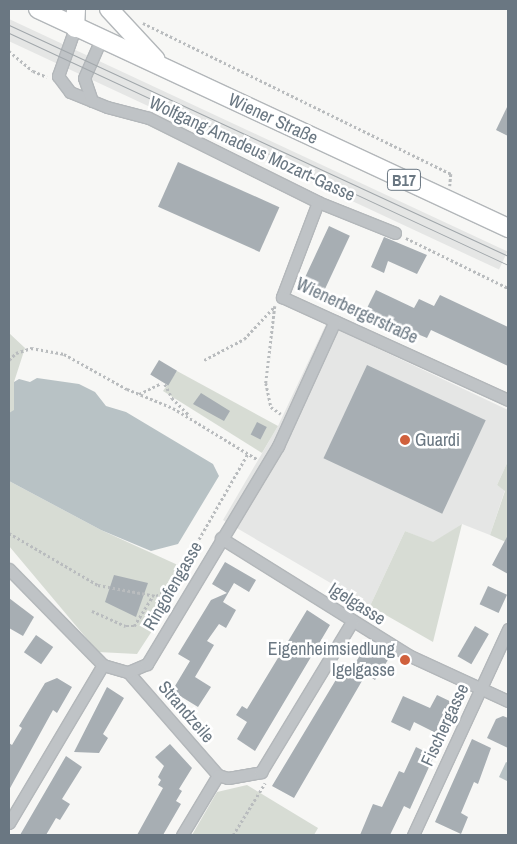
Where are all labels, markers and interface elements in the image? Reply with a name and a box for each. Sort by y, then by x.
street label: Wiener Straße [225,89,321,149]
street label: Wolfgang Amadeus Mozart-Gasse [145,92,359,206]
road number: B17 [386,166,422,194]
street label: Wienerbergerstraße [293,273,421,349]
place label: Guardi [415,429,460,451]
marker: Guardi [399,434,411,446]
street label: Ringofengasse [139,538,207,634]
street label: Igelgasse [324,578,390,630]
place label: Eigenheimsiedlung Igelgasse [268,639,395,682]
marker: Eigenheimsiedlung Igelgasse [399,654,411,666]
street label: Strandzeile [153,677,219,747]
street label: Fischergasse [416,680,474,770]

